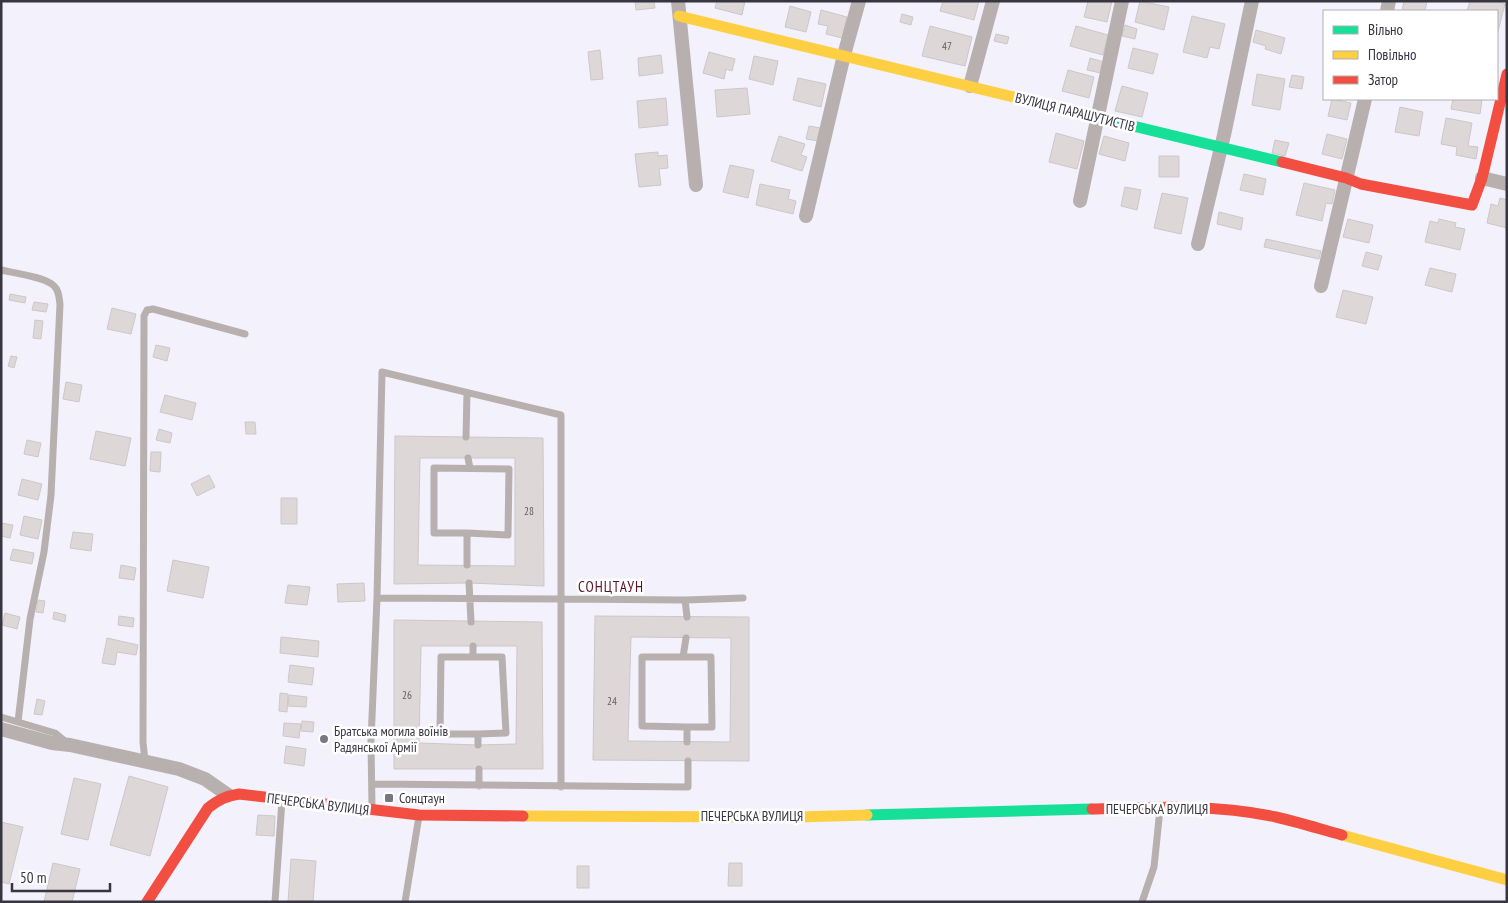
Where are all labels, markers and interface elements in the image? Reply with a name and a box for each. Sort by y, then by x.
legend [1323,10,1498,100]
text: Вільно [1368,20,1403,39]
house number: 47 [942,39,952,53]
text: Повільно [1368,45,1416,64]
text: Затор [1368,70,1398,89]
street label: ВУЛИЦЯ ПАРАШУТИСТІВ [1013,88,1137,136]
house number: 28 [524,504,534,518]
district label: СОНЦТАУН [578,577,644,596]
house number: 26 [402,688,412,702]
house number: 24 [607,694,617,708]
place label: Братська могила воїнів Радянської Армії [334,722,448,756]
marker: Братська могила воїнів Радянської Армії [318,733,330,745]
street label: ПЕЧЕРСЬКА ВУЛИЦЯ [266,789,370,819]
place label: Сонцтаун [399,789,445,807]
marker: Сонцтаун [383,792,395,804]
street label: ПЕЧЕРСЬКА ВУЛИЦЯ [1106,800,1208,818]
street label: ПЕЧЕРСЬКА ВУЛИЦЯ [701,807,803,825]
scale bar [12,860,110,892]
text: 50 m [20,868,46,887]

